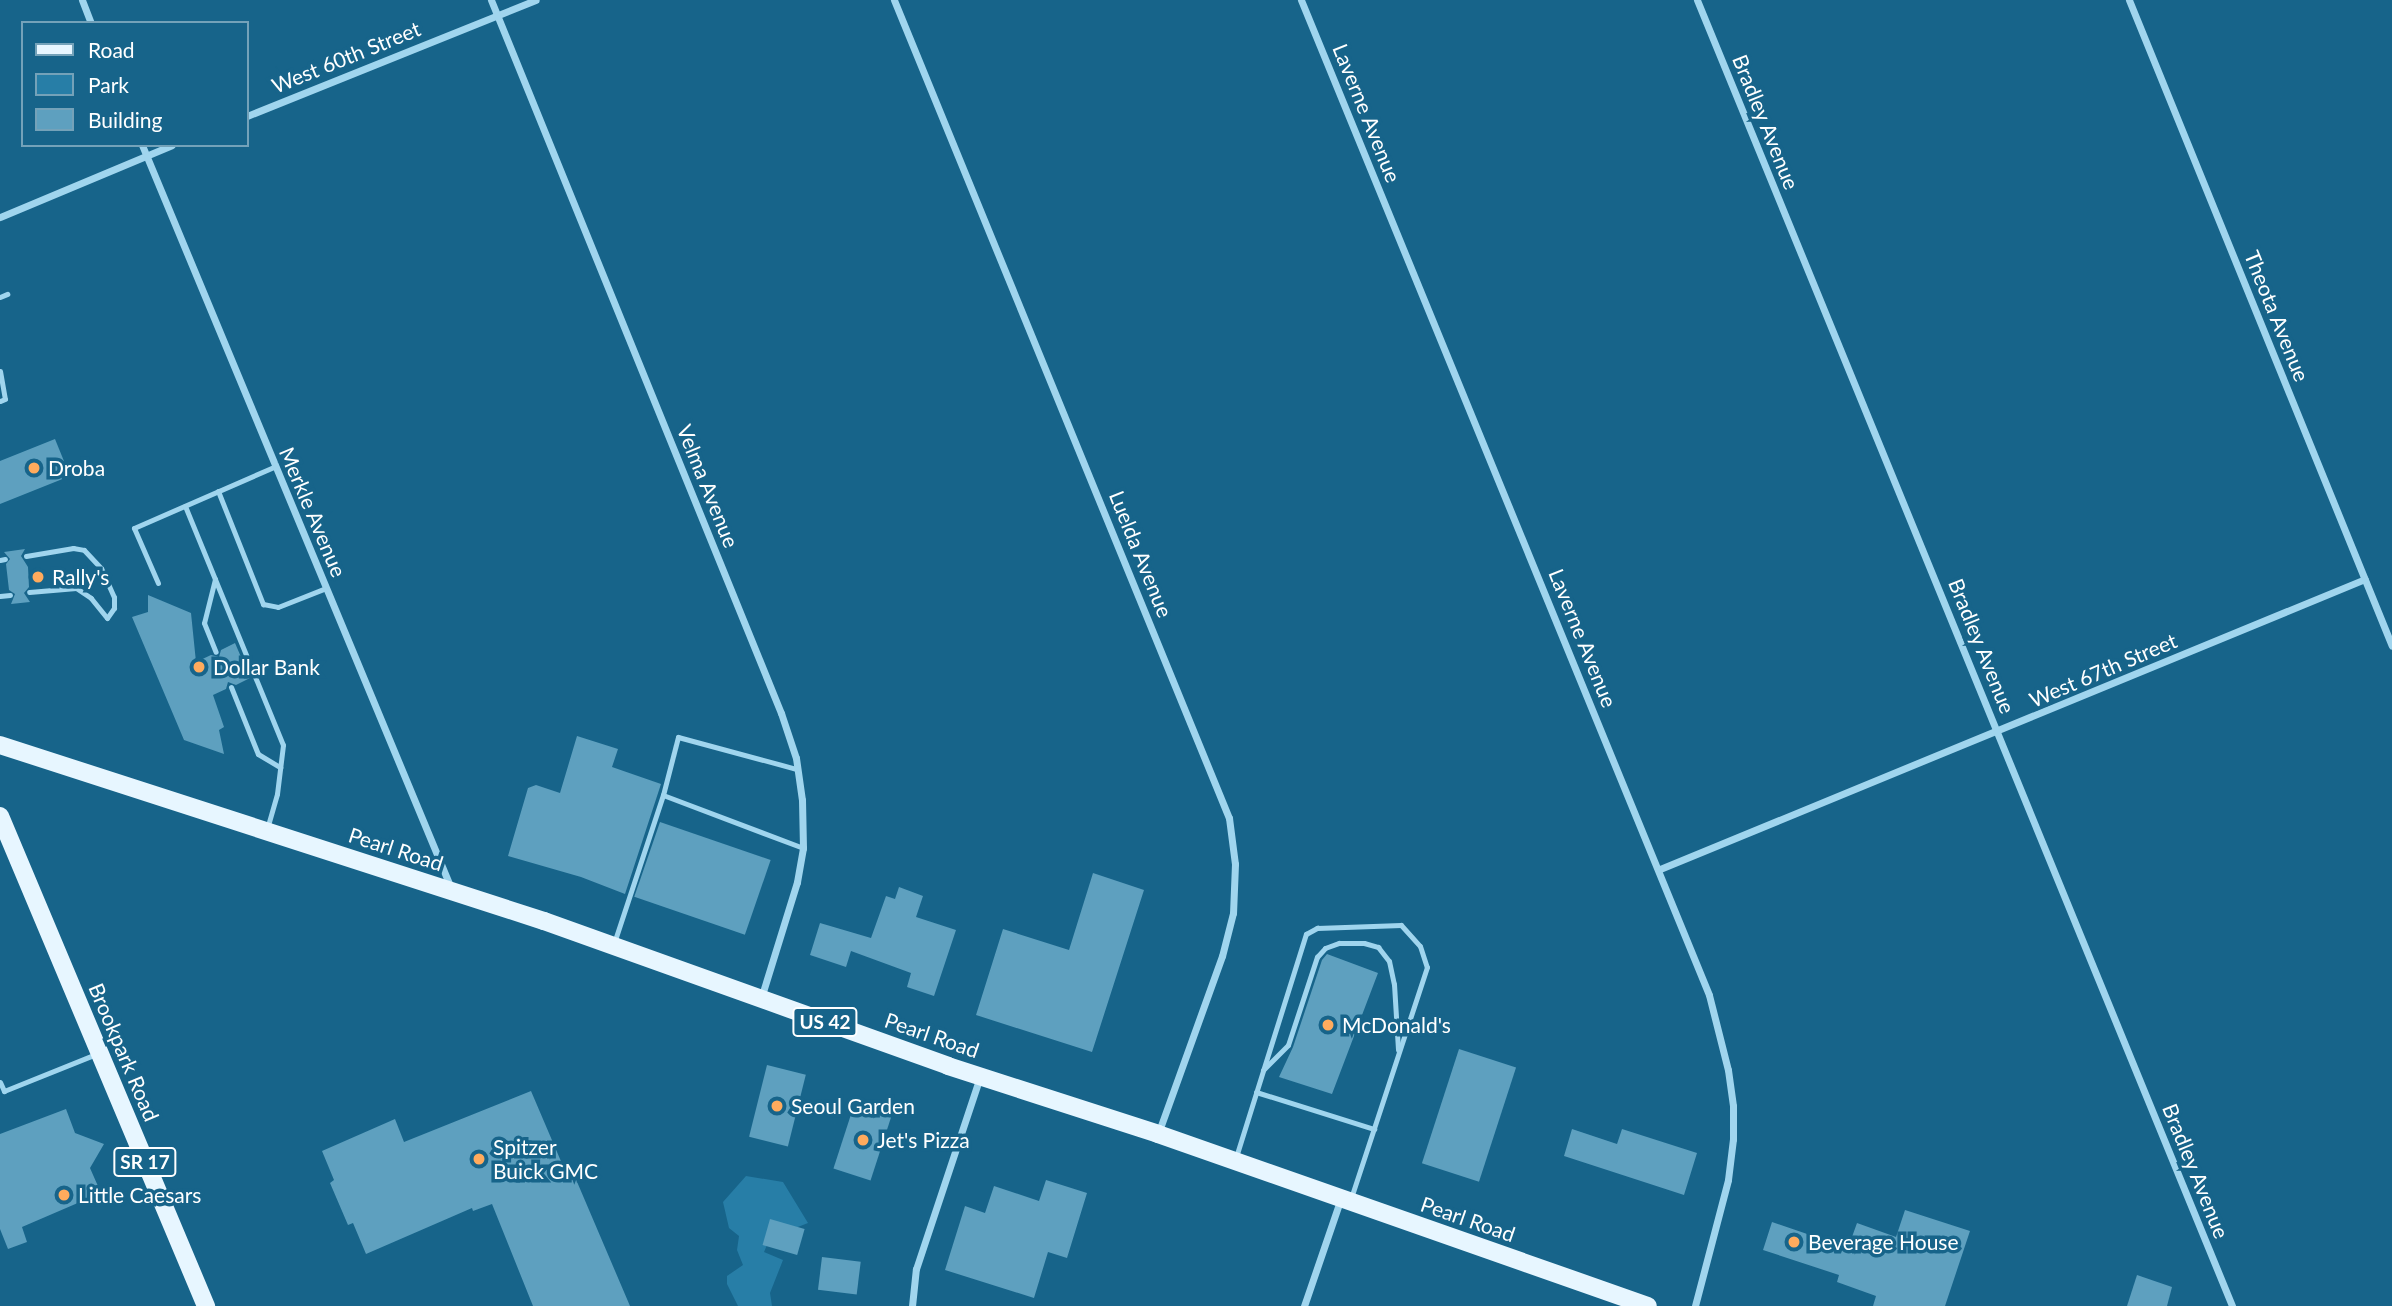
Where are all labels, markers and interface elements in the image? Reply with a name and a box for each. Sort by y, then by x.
street label: West 60th Street [268,16,424,98]
legend [21,21,248,147]
text: Road [88,37,135,62]
street label: Laverne Avenue [1328,40,1406,186]
street label: Bradley Avenue [1727,50,1805,194]
text: Park [88,72,129,97]
text: Building [88,107,163,132]
street label: Theota Avenue [2239,247,2315,385]
street label: Velma Avenue [672,420,744,552]
street label: Merkle Avenue [274,443,352,581]
place label: Droba [48,455,105,481]
marker: Droba [26,460,42,476]
street label: Luelda Avenue [1104,487,1178,621]
place label: Rally's [52,564,109,590]
street label: Laverne Avenue [1544,565,1622,711]
marker: Rally's [30,569,46,585]
street label: Bradley Avenue [1943,574,2021,718]
street label: West 67th Street [2025,628,2181,712]
place label: Dollar Bank [213,654,320,680]
marker: Dollar Bank [191,659,207,675]
street label: Pearl Road [345,822,447,876]
street label: Brookpark Road [84,979,164,1125]
road number: US 42 [792,1006,858,1038]
street label: Pearl Road [882,1007,982,1063]
place label: McDonald's [1342,1012,1451,1038]
marker: McDonald's [1320,1017,1336,1033]
place label: Seoul Garden [791,1093,915,1119]
marker: Seoul Garden [769,1098,785,1114]
street label: Bradley Avenue [2157,1099,2235,1243]
place label: Jet's Pizza [877,1127,970,1153]
marker: Jet's Pizza [855,1132,871,1148]
place label: Spitzer Buick GMC [493,1134,598,1184]
road number: SR 17 [112,1146,178,1178]
marker: Spitzer Buick GMC [471,1151,487,1167]
place label: Little Caesars [78,1182,201,1208]
marker: Little Caesars [56,1187,72,1203]
street label: Pearl Road [1418,1191,1518,1247]
place label: Beverage House [1808,1229,1959,1255]
marker: Beverage House [1786,1234,1802,1250]

